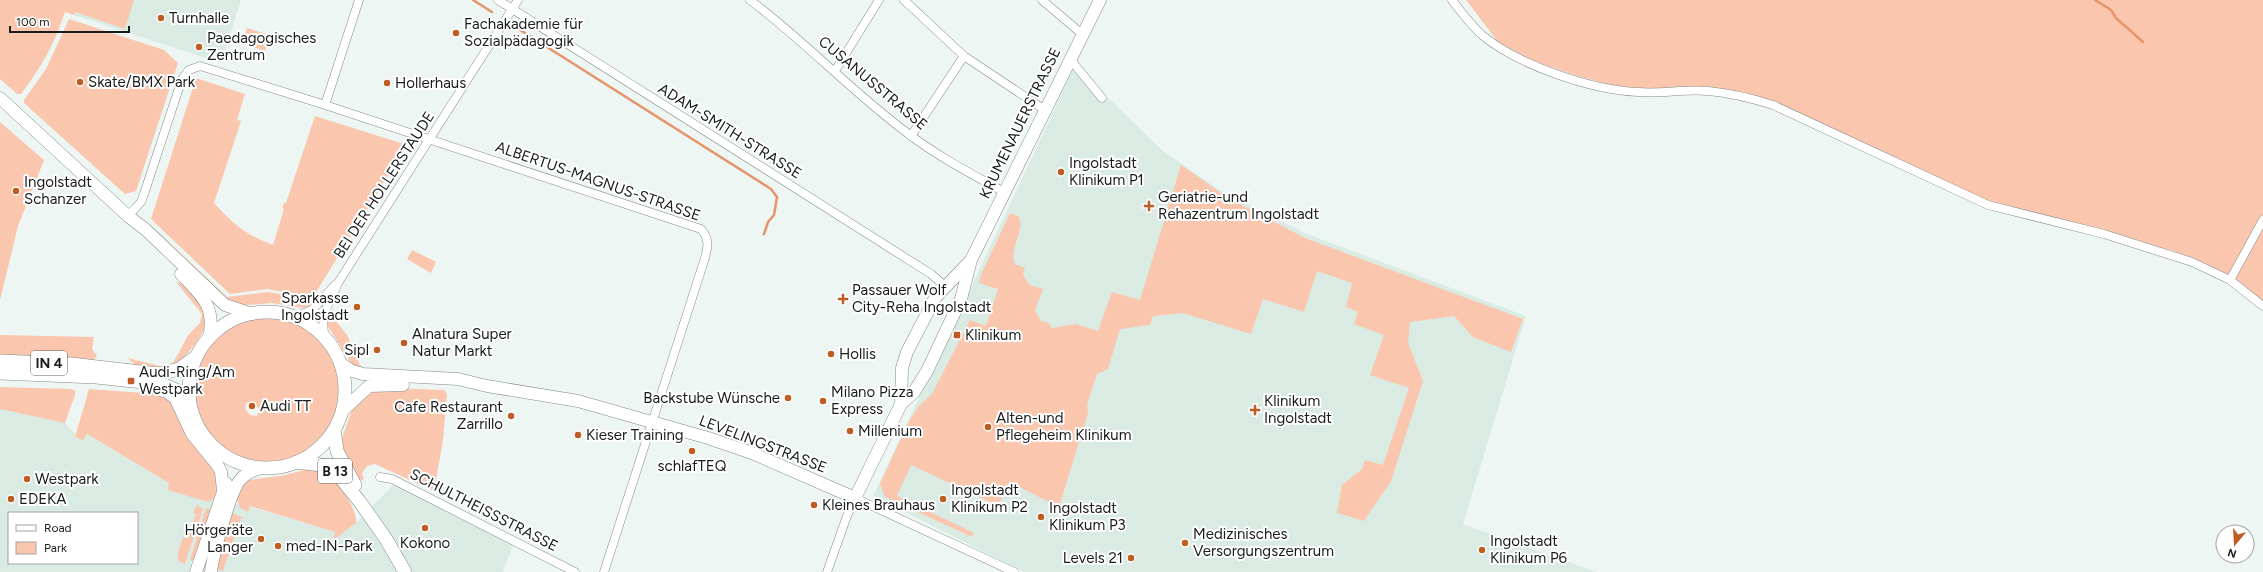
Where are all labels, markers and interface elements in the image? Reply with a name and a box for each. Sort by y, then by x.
scale bar [10,8,129,34]
place label: Turnhalle [169,9,229,27]
marker: Turnhalle [156,13,166,23]
text: 100 m [16,15,50,29]
place label: Fachakademie für Sozialpädagogik [464,15,583,50]
marker: Fachakademie für Sozialpädagogik [451,28,461,38]
place label: Paedagogisches Zentrum [207,29,316,64]
street label: CUSANUSSTRASSE [815,32,931,134]
marker: Paedagogisches Zentrum [194,42,204,52]
street label: KRUMENAUERSTRASSE [976,45,1064,201]
place label: Skate/BMX Park [88,73,196,91]
place label: Hollerhaus [395,74,466,92]
marker: Skate/BMX Park [75,77,85,87]
marker: Hollerhaus [382,78,392,88]
street label: ADAM-SMITH-STRASSE [655,79,805,183]
street label: BEI DER HOLLERSTAUDE [330,108,438,262]
street label: ALBERTUS-MAGNUS-STRASSE [493,137,703,225]
place label: Ingolstadt Klinikum P1 [1069,154,1144,189]
marker: Ingolstadt Klinikum P1 [1056,167,1066,177]
place label: Ingolstadt Schanzer [24,173,92,208]
marker: Ingolstadt Schanzer [11,186,21,196]
place label: Geriatrie-und Rehazentrum Ingolstadt [1158,188,1319,223]
marker: Geriatrie-und Rehazentrum Ingolstadt [1143,200,1155,212]
place label: Passauer Wolf City-Reha Ingolstadt [852,281,992,316]
place label: Sparkasse Ingolstadt [281,289,349,324]
marker: Passauer Wolf City-Reha Ingolstadt [837,293,849,305]
marker: Sparkasse Ingolstadt [352,302,362,312]
place label: Alnatura Super Natur Markt [412,325,512,360]
place label: Klinikum [965,326,1021,344]
marker: Klinikum [952,330,962,340]
marker: Alnatura Super Natur Markt [399,338,409,348]
place label: Sipl [344,341,369,359]
marker: Sipl [372,345,382,355]
place label: Hollis [839,345,876,363]
marker: Hollis [826,349,836,359]
road number: IN 4 [31,351,67,375]
place label: Audi-Ring/Am Westpark [139,363,235,398]
marker: Audi-Ring/Am Westpark [126,376,136,386]
place label: Milano Pizza Express [831,383,913,418]
place label: Backstube Wünsche [643,389,780,407]
place label: Klinikum Ingolstadt [1264,392,1332,427]
marker: Backstube Wünsche [783,393,793,403]
marker: Milano Pizza Express [818,396,828,406]
place label: Audi TT [260,397,312,415]
place label: Cafe Restaurant Zarrillo [394,398,503,433]
marker: Audi TT [247,401,257,411]
marker: Klinikum Ingolstadt [1249,404,1261,416]
place label: Alten-und Pflegeheim Klinikum [996,409,1131,444]
marker: Cafe Restaurant Zarrillo [506,411,516,421]
street label: LEVELINGSTRASSE [697,411,829,477]
place label: Millenium [858,422,922,440]
marker: Alten-und Pflegeheim Klinikum [983,422,993,432]
place label: Kieser Training [586,426,684,444]
marker: Millenium [845,426,855,436]
marker: Kieser Training [573,430,583,440]
marker: schlafTEQ [687,446,697,456]
place label: schlafTEQ [658,457,726,475]
road number: B 13 [318,459,352,483]
street label: SCHULTHEISSSTRASSE [407,465,561,555]
place label: Westpark [35,470,99,488]
marker: Westpark [22,474,32,484]
place label: Ingolstadt Klinikum P2 [951,481,1028,516]
place label: EDEKA [19,490,66,508]
marker: EDEKA [6,494,16,504]
marker: Ingolstadt Klinikum P2 [938,494,948,504]
place label: Kleines Brauhaus [822,496,935,514]
place label: Ingolstadt Klinikum P3 [1049,499,1126,534]
marker: Kleines Brauhaus [809,500,819,510]
legend [8,512,138,564]
marker: Ingolstadt Klinikum P3 [1036,512,1046,522]
text: Road [44,521,72,535]
place label: Hörgeräte Langer [184,521,253,556]
marker: Kokono [420,523,430,533]
north arrow [2215,524,2255,564]
place label: Medizinisches Versorgungszentrum [1193,525,1334,560]
place label: Ingolstadt Klinikum P6 [1490,532,1568,567]
marker: Hörgeräte Langer [256,534,266,544]
place label: Kokono [400,534,451,552]
place label: med-IN-Park [286,537,373,555]
marker: Medizinisches Versorgungszentrum [1180,538,1190,548]
text: Park [44,541,67,555]
marker: med-IN-Park [273,541,283,551]
marker: Ingolstadt Klinikum P6 [1477,545,1487,555]
text: N [2226,546,2238,561]
place label: Levels 21 [1063,549,1123,567]
marker: Levels 21 [1126,553,1136,563]

